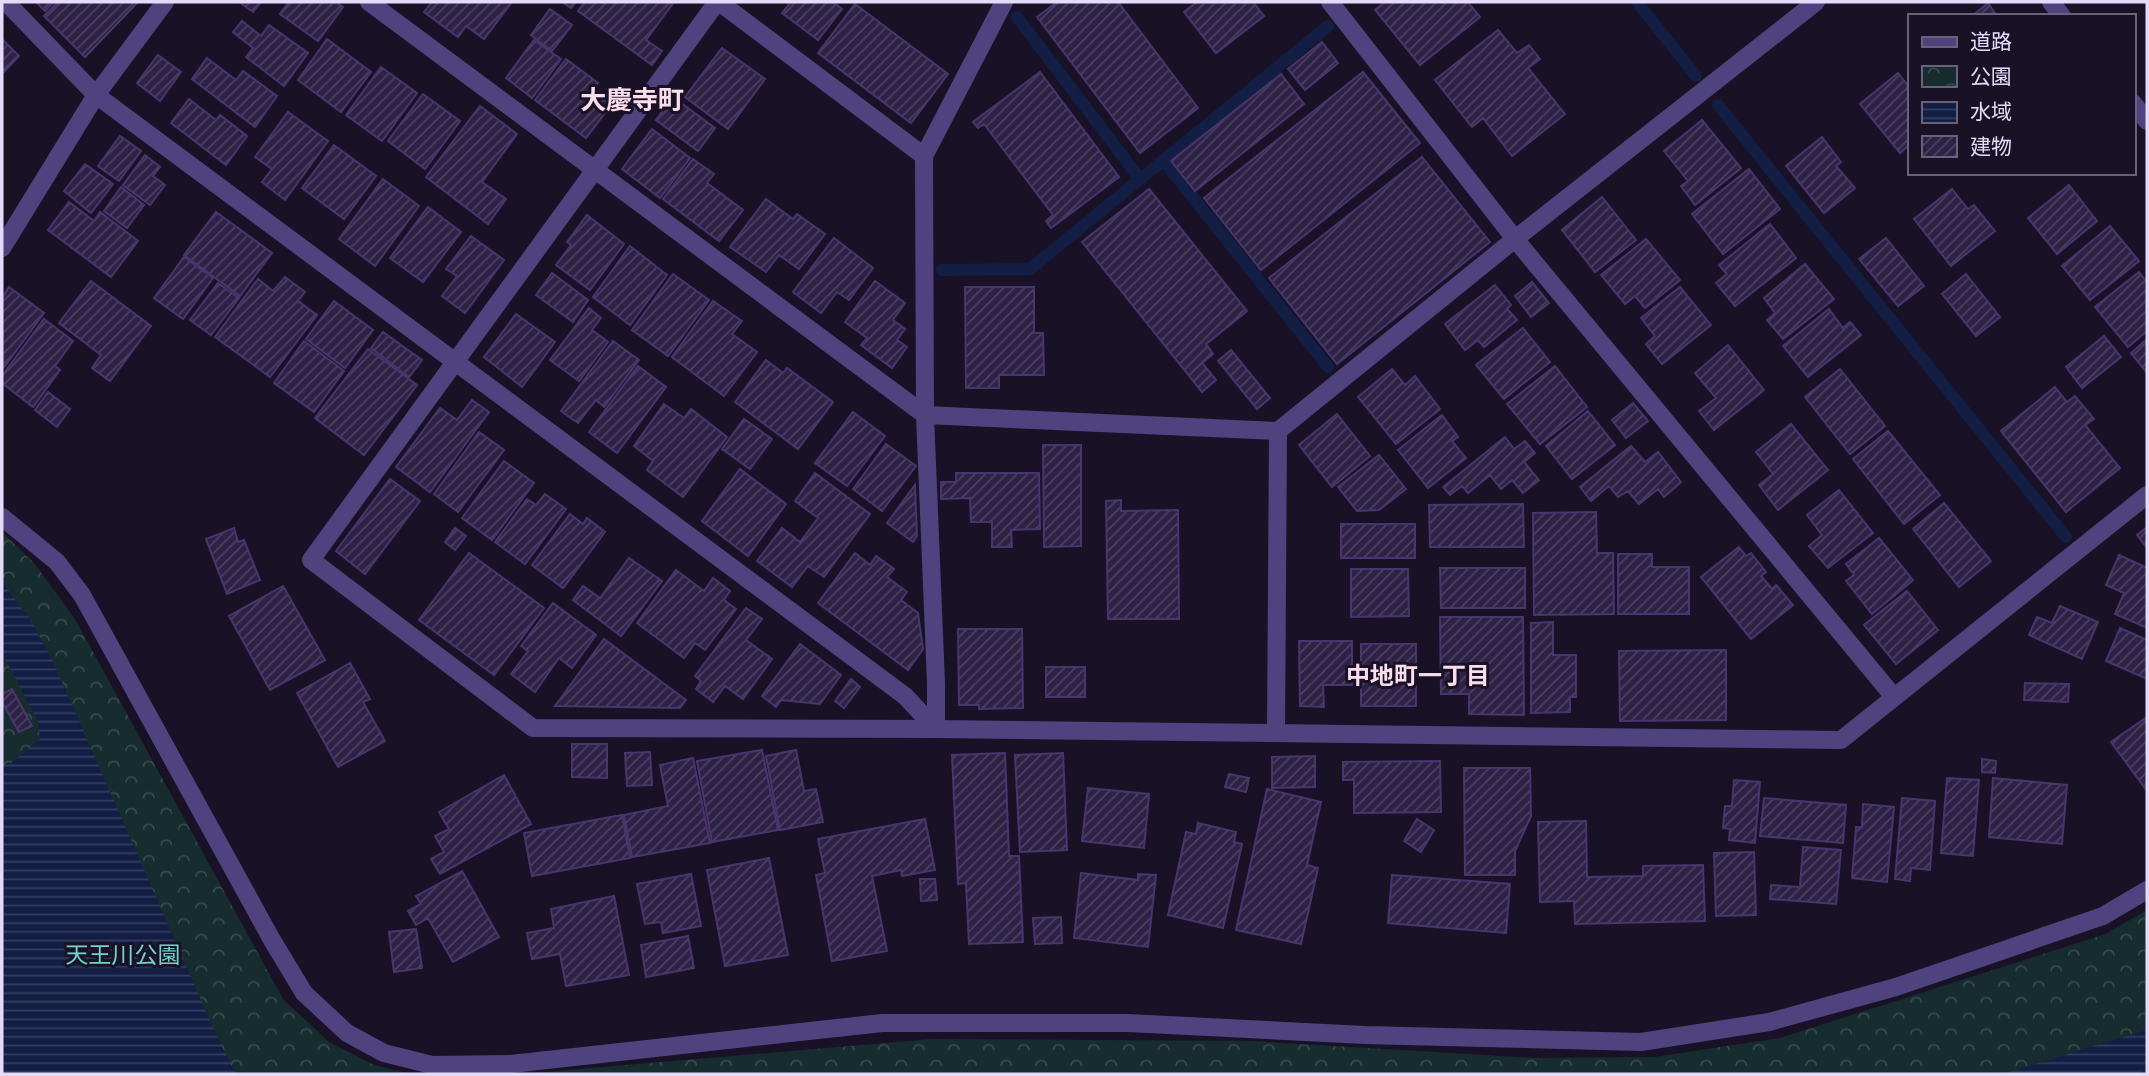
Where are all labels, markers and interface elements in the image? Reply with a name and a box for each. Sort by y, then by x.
legend [1908,14,2135,175]
text: 道路 [1970,28,2012,54]
text: 公園 [1970,63,2012,89]
district label: 大慶寺町 [580,83,684,116]
text: 水域 [1970,98,2012,124]
text: 建物 [1970,133,2012,159]
district label: 中地町一丁目 [1346,660,1490,690]
park label: 天王川公園 [66,940,181,969]

